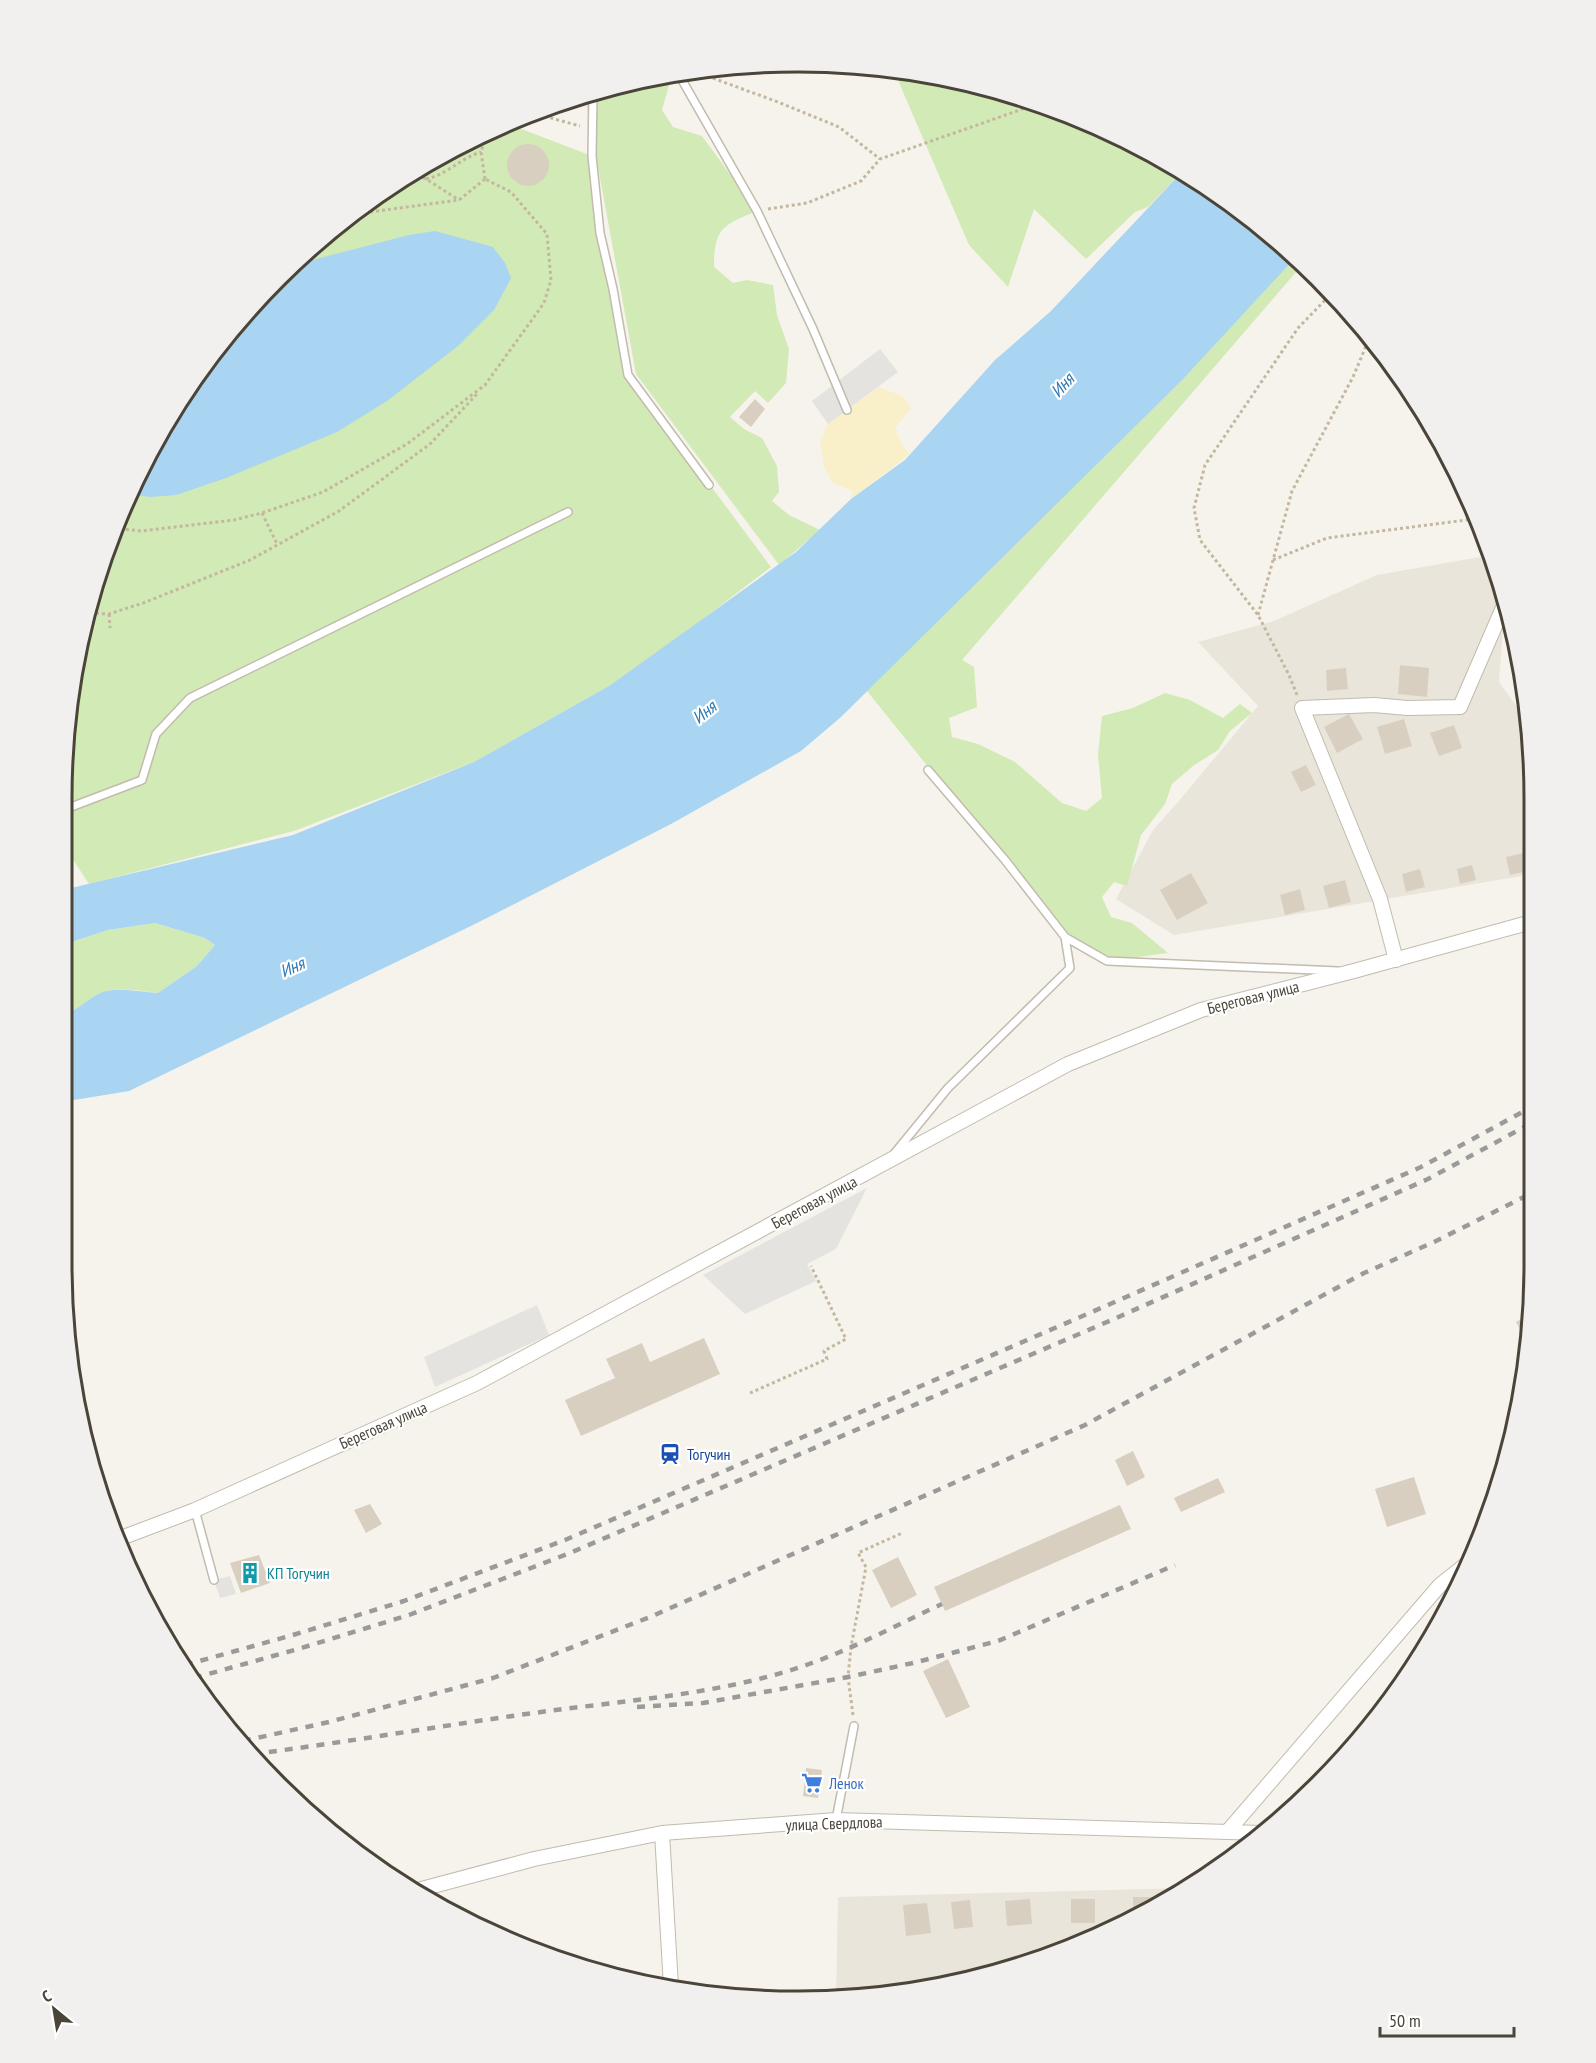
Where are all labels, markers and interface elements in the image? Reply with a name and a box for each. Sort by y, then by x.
water label: Иня [1045,367,1080,402]
water label: Иня [687,694,722,729]
water label: Иня [276,951,310,983]
street label: Береговая улица [1205,976,1301,1018]
street label: Береговая улица [768,1171,860,1233]
street label: Береговая улица [336,1397,430,1453]
station icon: Тогучин [658,1442,682,1466]
place label: Тогучин [687,1444,731,1464]
building icon: КП Тогучин [238,1561,262,1585]
place label: КП Тогучин [267,1563,330,1583]
supermarket icon: Ленок [800,1771,824,1795]
place label: Ленок [828,1773,864,1793]
street label: улица Свердлова [785,1811,883,1835]
north arrow [24,1979,84,2039]
text: С [38,1985,55,2006]
scale bar [1380,2000,1514,2038]
text: 50 m [1389,2009,1421,2032]

